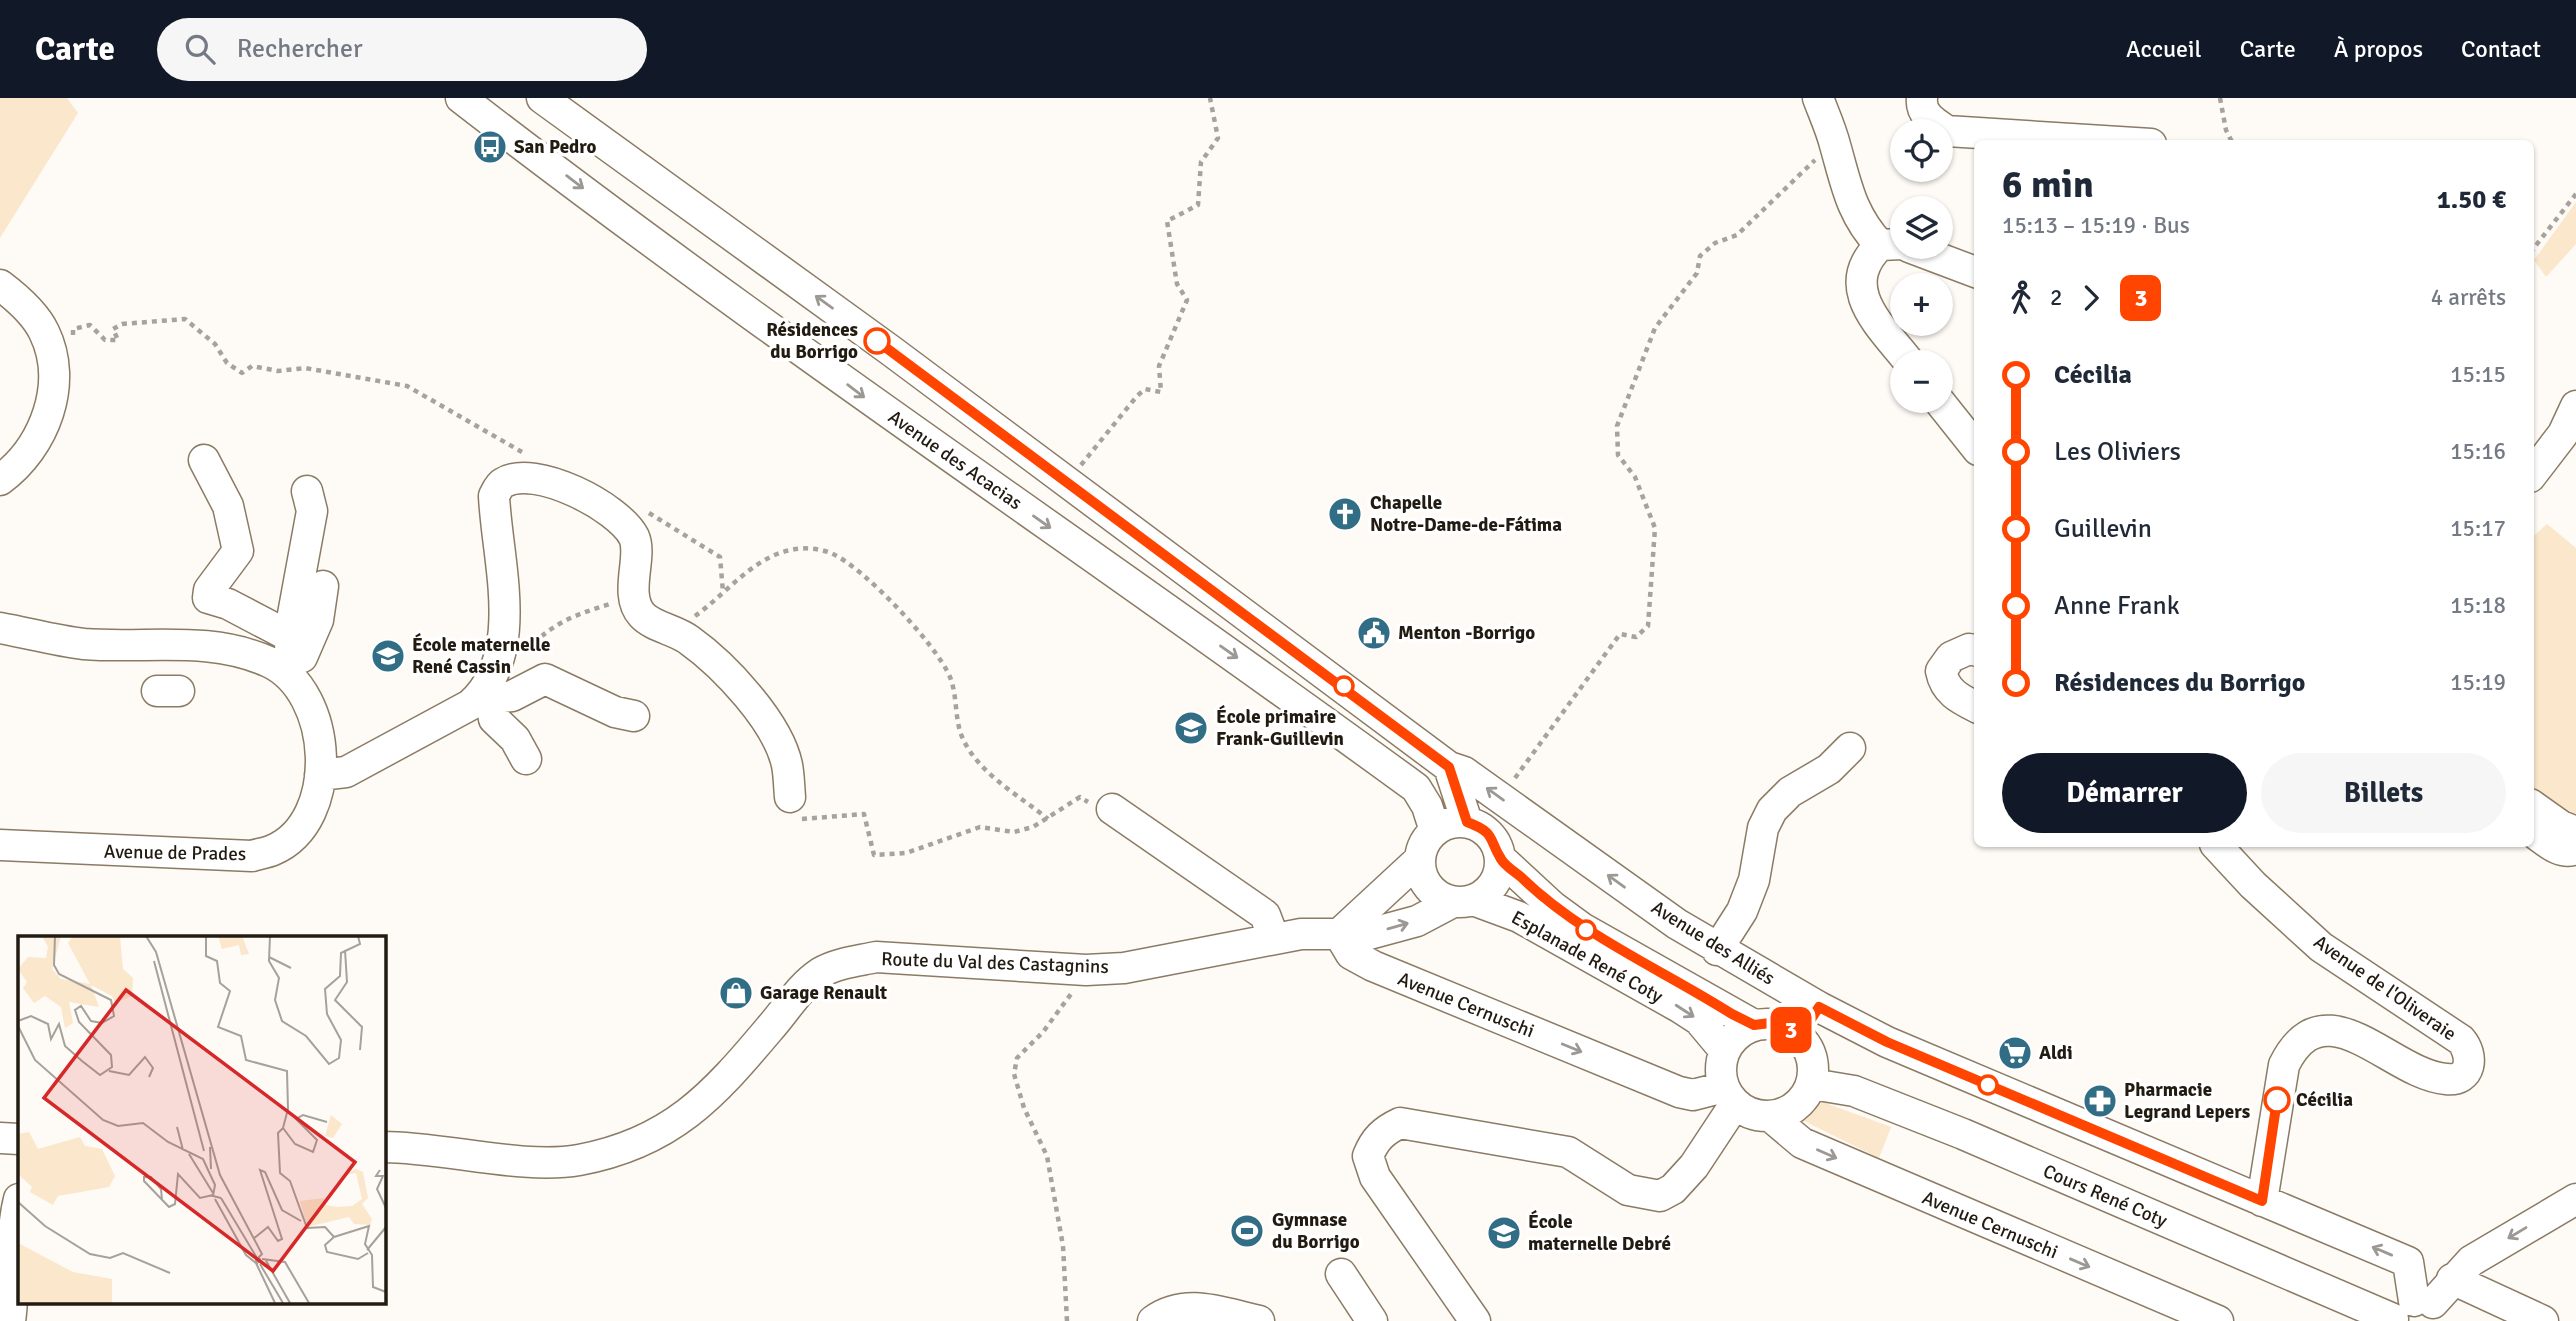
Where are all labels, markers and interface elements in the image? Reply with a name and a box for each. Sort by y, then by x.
search box [157,18,647,81]
text: Carte [35,29,115,70]
icon: search [181,30,219,68]
text: Rechercher [237,33,363,65]
text: Accueil [2126,34,2202,64]
text: Carte [2240,34,2296,64]
text: À propos [2334,34,2423,64]
text: Contact [2461,34,2541,64]
map controls [1890,119,1953,413]
button: locate [1890,119,1953,182]
bus stop icon: San Pedro [471,128,509,166]
place label: San Pedro [514,135,597,159]
text: 6 min [2002,161,2094,208]
one-way arrow [565,175,584,190]
text: 1.50 € [2437,184,2506,216]
button: layers [1890,196,1953,259]
text: 15:13 – 15:19 · Bus [2002,211,2190,240]
button: + [1890,273,1953,336]
icon: walk [2002,279,2040,317]
icon: forward [2072,279,2110,317]
text: 2 [2050,283,2062,312]
text: 3 [2134,283,2147,313]
text: 4 arrêts [2431,283,2506,312]
one-way arrow [815,295,834,310]
place label: Résidences du Borrigo [766,318,858,364]
marker: Résidences du Borrigo [864,328,890,354]
button: − [1890,350,1953,413]
text: Cécilia [2054,359,2132,391]
text: 15:15 [2450,360,2506,389]
one-way arrow [847,383,865,398]
street label: Avenue des Acacias [883,405,1027,515]
text: Les Oliviers [2054,436,2181,468]
text: 15:16 [2450,437,2506,466]
place label: Chapelle Notre-Dame-de-Fátima [1370,491,1562,537]
church icon: Chapelle Notre-Dame-de-Fátima [1326,495,1364,533]
text: Guillevin [2054,513,2152,545]
text: 15:17 [2450,514,2506,543]
one-way arrow [1032,515,1051,529]
text: Anne Frank [2054,590,2180,622]
text: 15:18 [2450,591,2506,620]
public building icon: Menton -Borrigo [1355,614,1393,652]
place label: Menton -Borrigo [1398,621,1535,645]
place label: École maternelle René Cassin [412,633,551,679]
school or university icon: École maternelle René Cassin [369,637,407,675]
one-way arrow [1219,645,1238,659]
text: Résidences du Borrigo [2054,667,2305,699]
text: 15:19 [2450,668,2506,697]
unlabelled marker [1334,676,1354,696]
place label: École primaire Frank-Guillevin [1216,705,1344,751]
school or university icon: École primaire Frank-Guillevin [1172,709,1210,747]
button: Démarrer [2002,753,2247,833]
button: Billets [2261,753,2506,833]
one-way arrow [1486,787,1505,801]
street label: Avenue de Prades [104,840,246,866]
one-way arrow [1607,873,1626,888]
street label: Avenue des Alliés [1647,895,1779,991]
street label: Esplanade René Coty [1507,905,1667,1009]
one-way arrow [1386,919,1409,932]
unlabelled marker [1576,920,1596,940]
street label: Avenue de l'Oliveraie [2309,930,2461,1046]
inset map [18,936,385,1304]
street label: Route du Val des Castagnins [881,947,1109,979]
street label: Avenue Cernuschi [1394,967,1538,1043]
shop icon: Garage Renault [717,974,755,1012]
place label: Garage Renault [760,981,887,1005]
one-way arrow [1675,1004,1694,1019]
line badge: 3 [1768,1007,1814,1053]
text: 3 [1785,1015,1797,1045]
supermarket icon: Aldi [1996,1034,2034,1072]
place label: Aldi [2039,1041,2073,1065]
one-way arrow [1561,1043,1583,1056]
unlabelled marker [1978,1075,1998,1095]
place label: Pharmacie Legrand Lepers [2124,1078,2250,1124]
pharmacy icon: Pharmacie Legrand Lepers [2081,1082,2119,1120]
marker: Cécilia [2264,1087,2290,1113]
place label: Cécilia [2296,1088,2353,1112]
one-way arrow [1815,1148,1837,1161]
street label: Cours René Coty [2039,1159,2171,1233]
street label: Avenue Cernuschi [1919,1186,2061,1264]
place label: Gymnase du Borrigo [1272,1208,1360,1254]
place label: École maternelle Debré [1528,1210,1671,1256]
sports icon: Gymnase du Borrigo [1228,1212,1266,1250]
school or university icon: École maternelle Debré [1485,1214,1523,1252]
one-way arrow [2507,1226,2527,1240]
one-way arrow [2371,1244,2393,1257]
one-way arrow [2069,1258,2091,1271]

